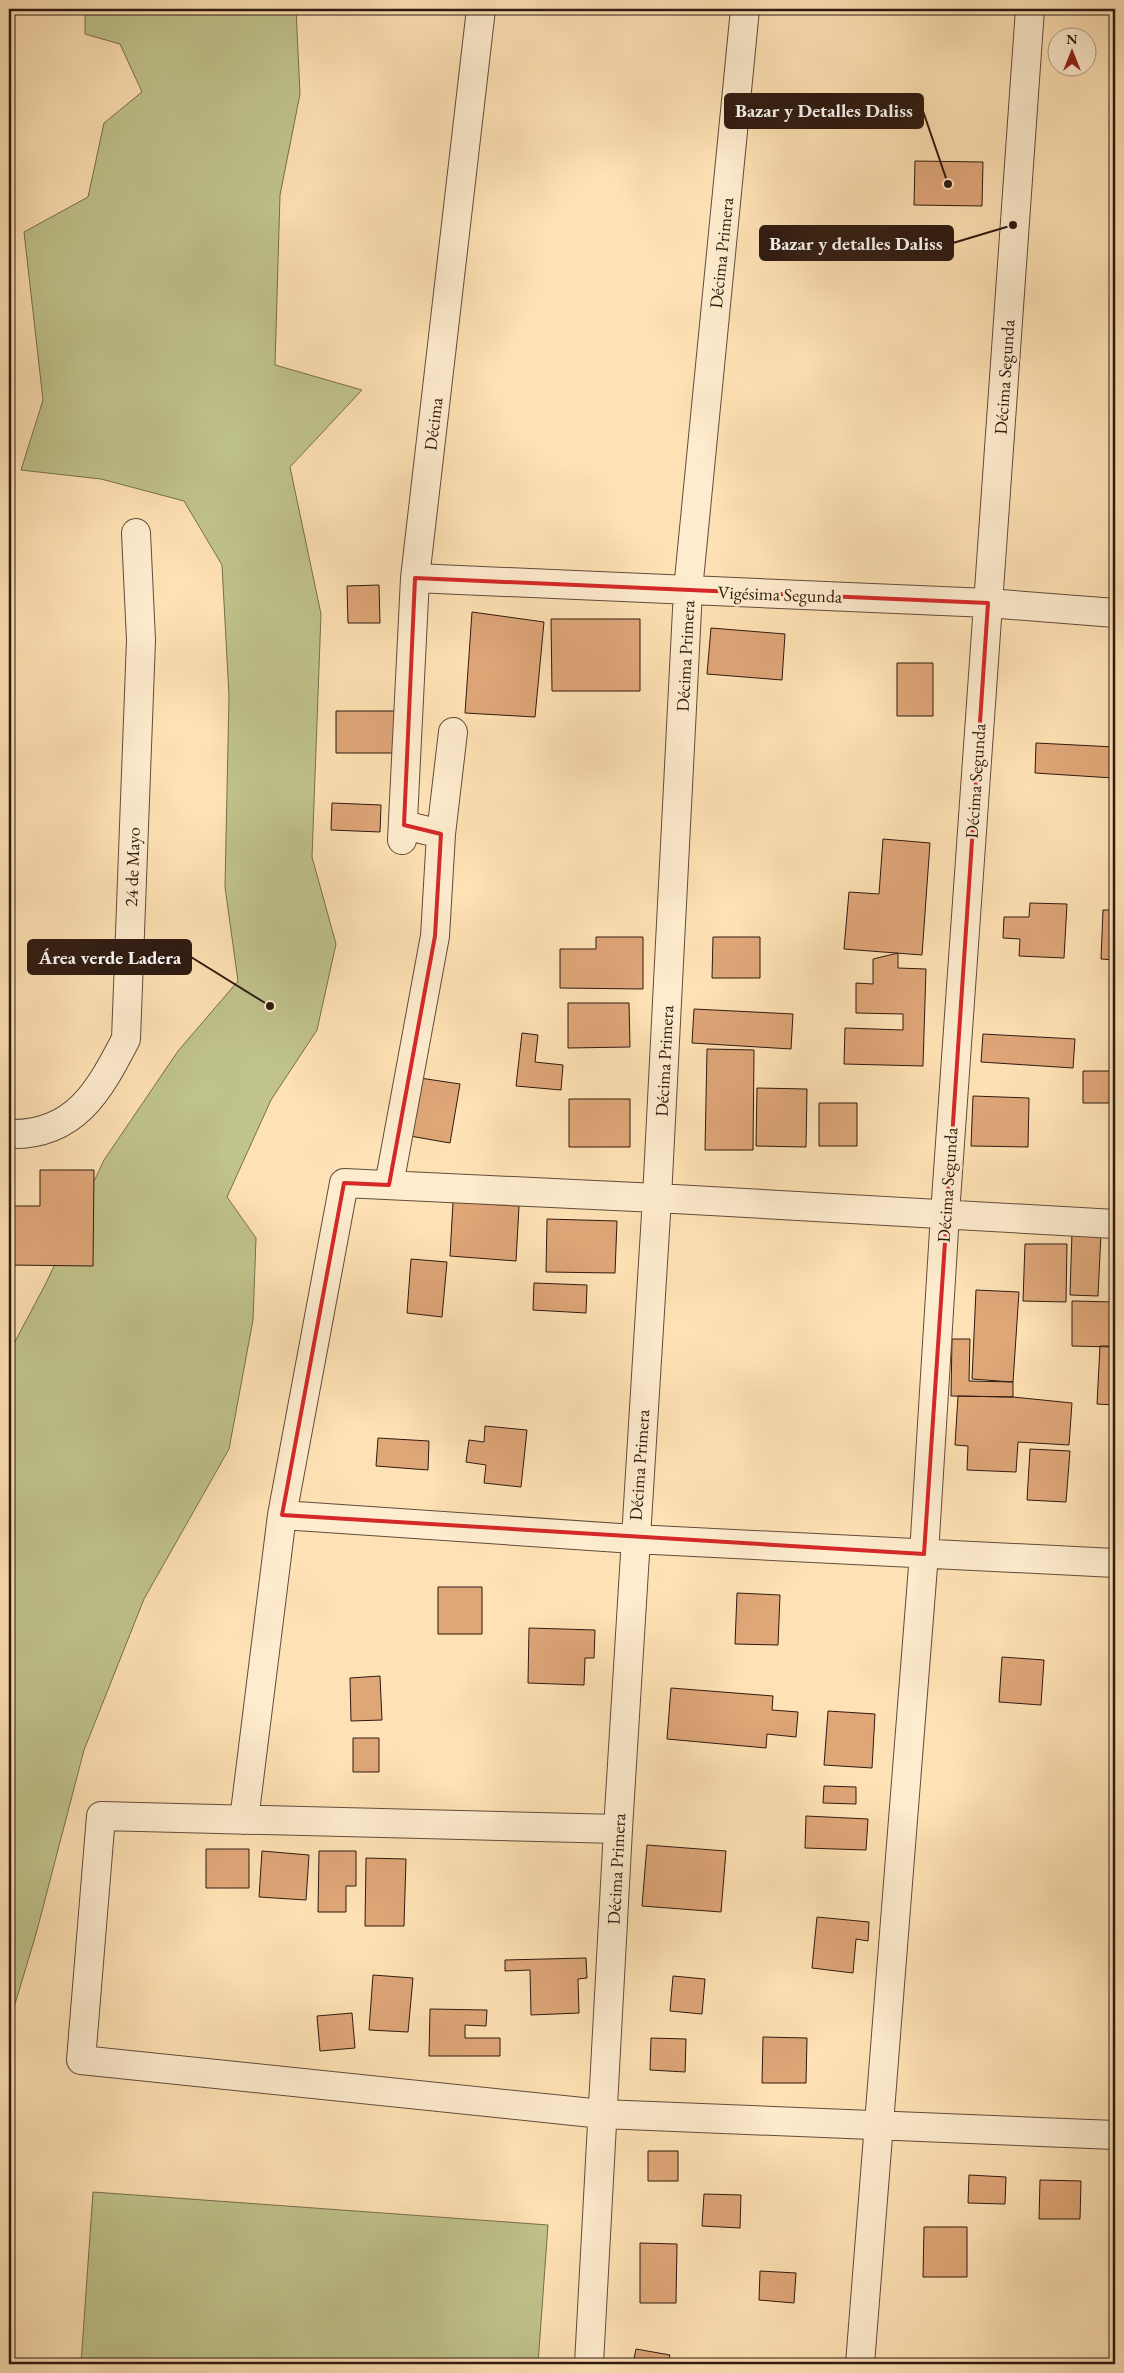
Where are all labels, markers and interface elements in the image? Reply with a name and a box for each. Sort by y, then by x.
north arrow [1046,28,1096,78]
text: N [1066,30,1078,48]
callout: Bazar y Detalles Daliss [725,94,923,128]
text: Bazar y Detalles Daliss [735,98,913,123]
street label: Décima Primera [704,196,738,310]
callout: Bazar y detalles Daliss [760,226,953,260]
text: Bazar y detalles Daliss [769,231,943,256]
street label: Décima Segunda [989,318,1020,435]
street label: Décima [418,395,448,452]
street label: Vigésima Segunda [717,580,843,608]
street label: Décima Primera [671,599,699,712]
street label: Décima Segunda [960,722,991,839]
street label: 24 de Mayo [119,827,145,907]
callout: Área verde Ladera [28,940,191,974]
text: Área verde Ladera [38,945,182,970]
street label: Décima Primera [650,1004,678,1117]
street label: Décima Segunda [932,1126,963,1243]
street label: Décima Primera [624,1408,654,1521]
street label: Décima Primera [602,1812,630,1925]

